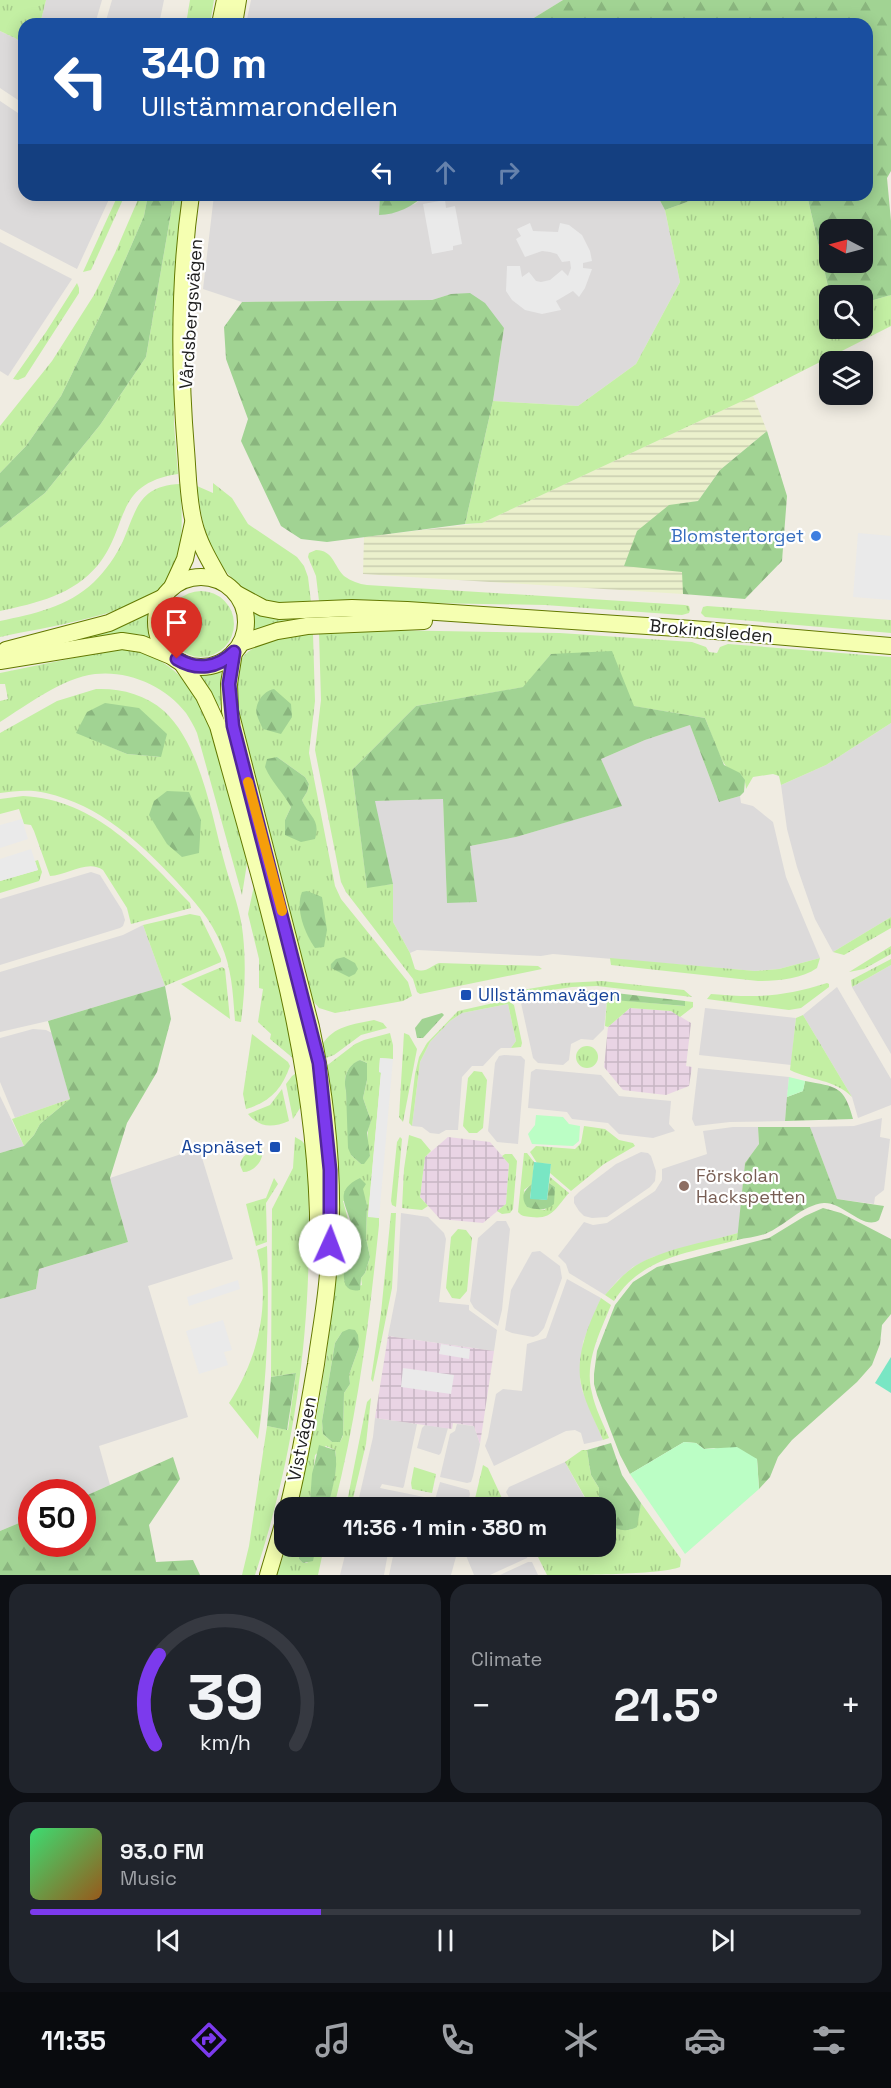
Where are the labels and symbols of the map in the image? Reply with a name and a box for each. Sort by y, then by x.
north arrow [819,219,873,273]
street label: Vårdsbergsvägen [174,238,207,390]
place label: Blomstertorget [671,524,804,547]
marker: Blomstertorget [809,529,823,543]
pin [151,597,202,659]
street label: Brokindsleden [648,614,774,647]
place label: Ullstämmavägen [478,983,620,1006]
marker: Ullstämmavägen [459,988,473,1002]
place label: Aspnäset [181,1135,263,1158]
marker: Aspnäset [268,1140,282,1154]
place label: Förskolan Hackspetten [696,1164,806,1208]
marker: Förskolan Hackspetten [677,1179,691,1193]
position arrow [298,1213,362,1277]
street label: Vistvägen [282,1395,321,1483]
speed limit sign: 50 [18,1479,96,1557]

